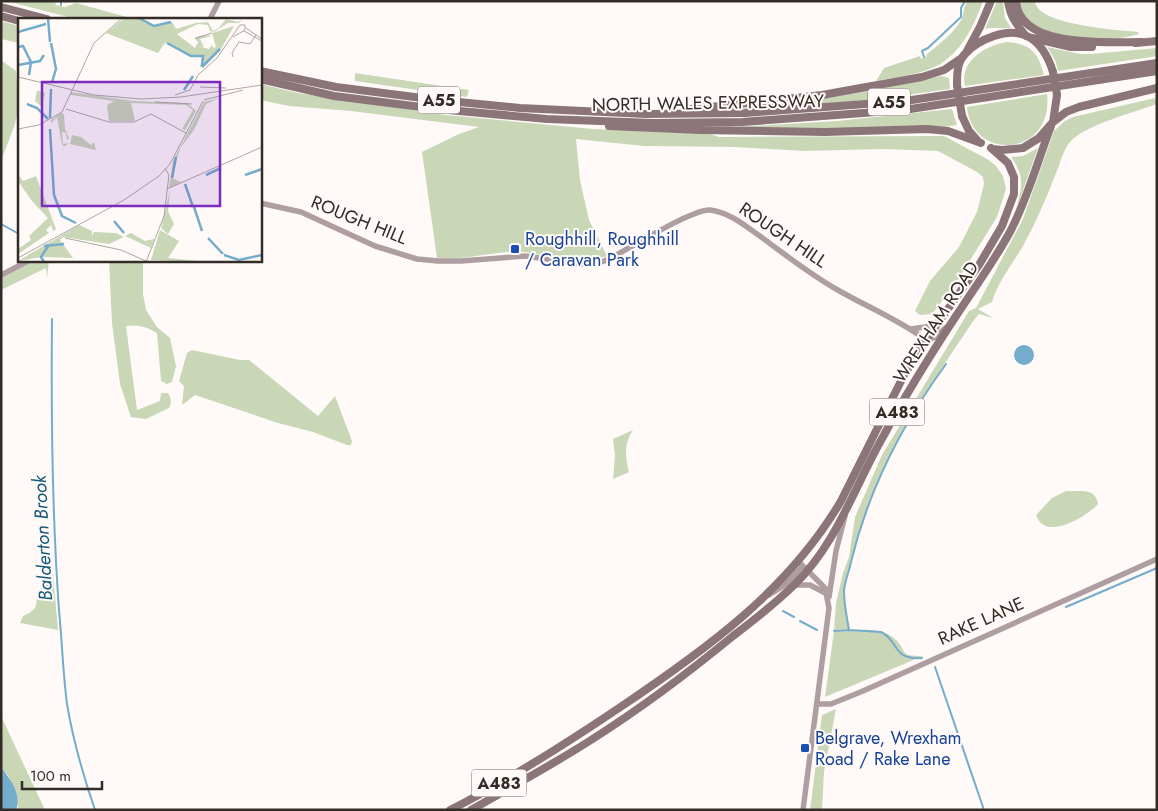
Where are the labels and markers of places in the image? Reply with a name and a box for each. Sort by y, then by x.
place label: Roughhill, Roughhill / Caravan Park [525,226,679,273]
marker: Roughhill, Roughhill / Caravan Park [509,243,521,255]
place label: Belgrave, Wrexham Road / Rake Lane [815,725,962,772]
marker: Belgrave, Wrexham Road / Rake Lane [799,742,811,754]

